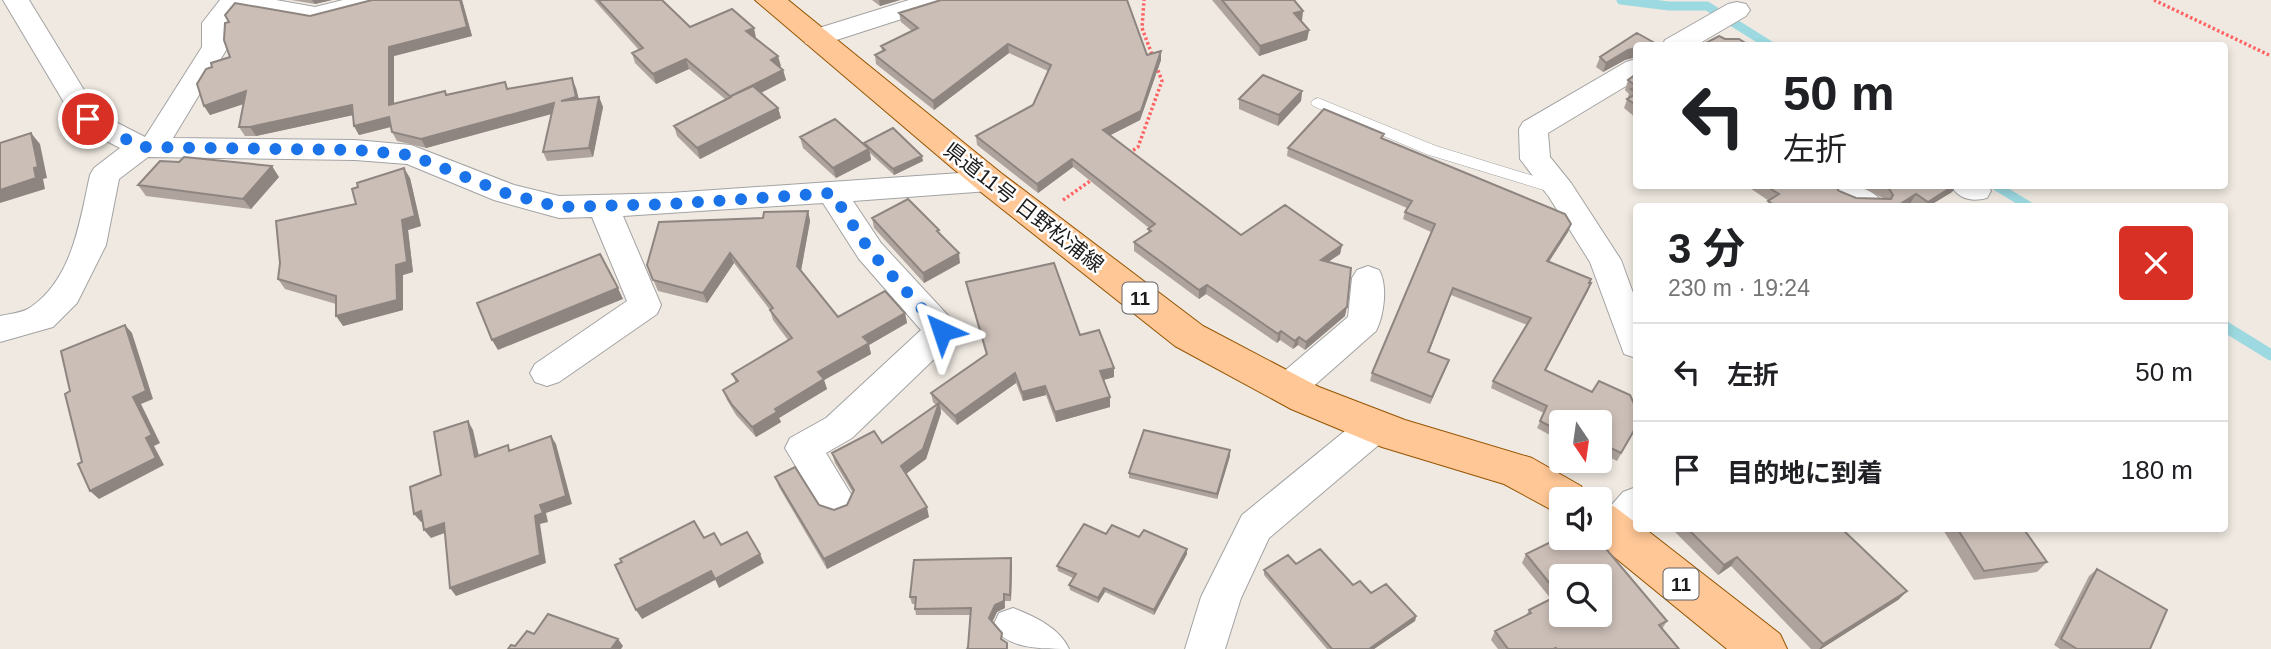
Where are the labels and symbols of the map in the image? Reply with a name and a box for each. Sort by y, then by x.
pin [58,89,118,149]
street label: 県道11号 日野松浦線 [940,138,1108,276]
road number: 11 [1122,282,1158,314]
position arrow [905,294,979,368]
north arrow [1549,410,1612,472]
road number: 11 [1664,568,1698,600]

